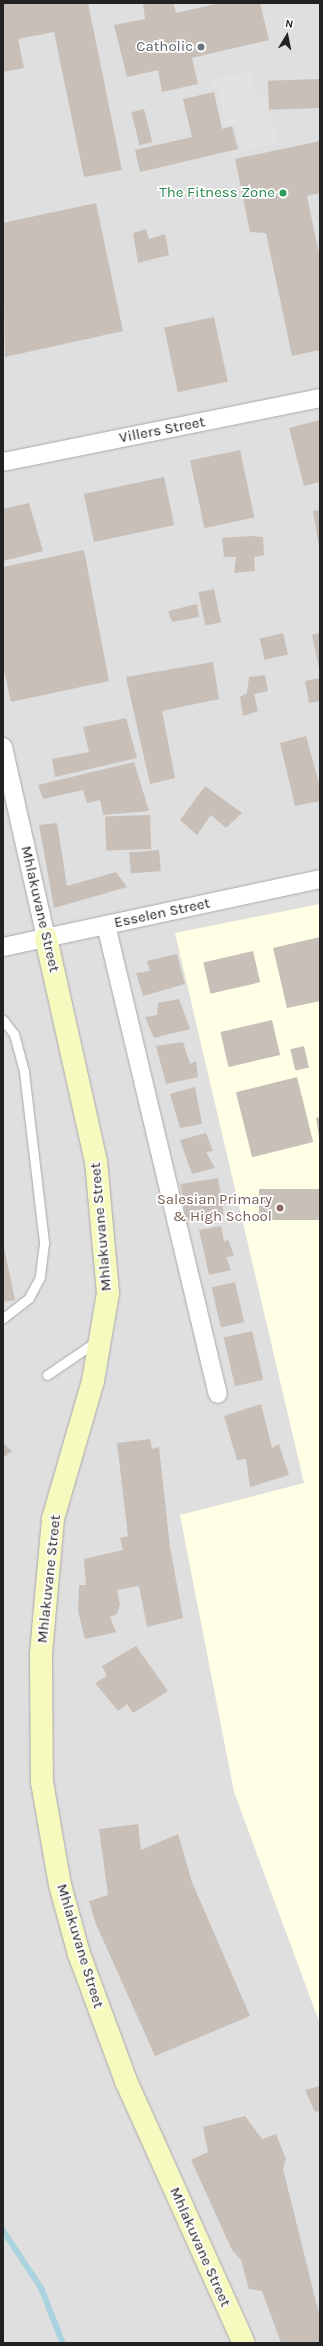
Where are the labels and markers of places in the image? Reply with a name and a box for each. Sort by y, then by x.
place label: Catholic [136,38,193,56]
marker: Catholic [196,42,206,52]
place label: The Fitness Zone [159,184,275,202]
marker: The Fitness Zone [278,188,288,198]
place label: Salesian Primary & High School [157,1190,272,1225]
marker: Salesian Primary & High School [275,1203,285,1213]

